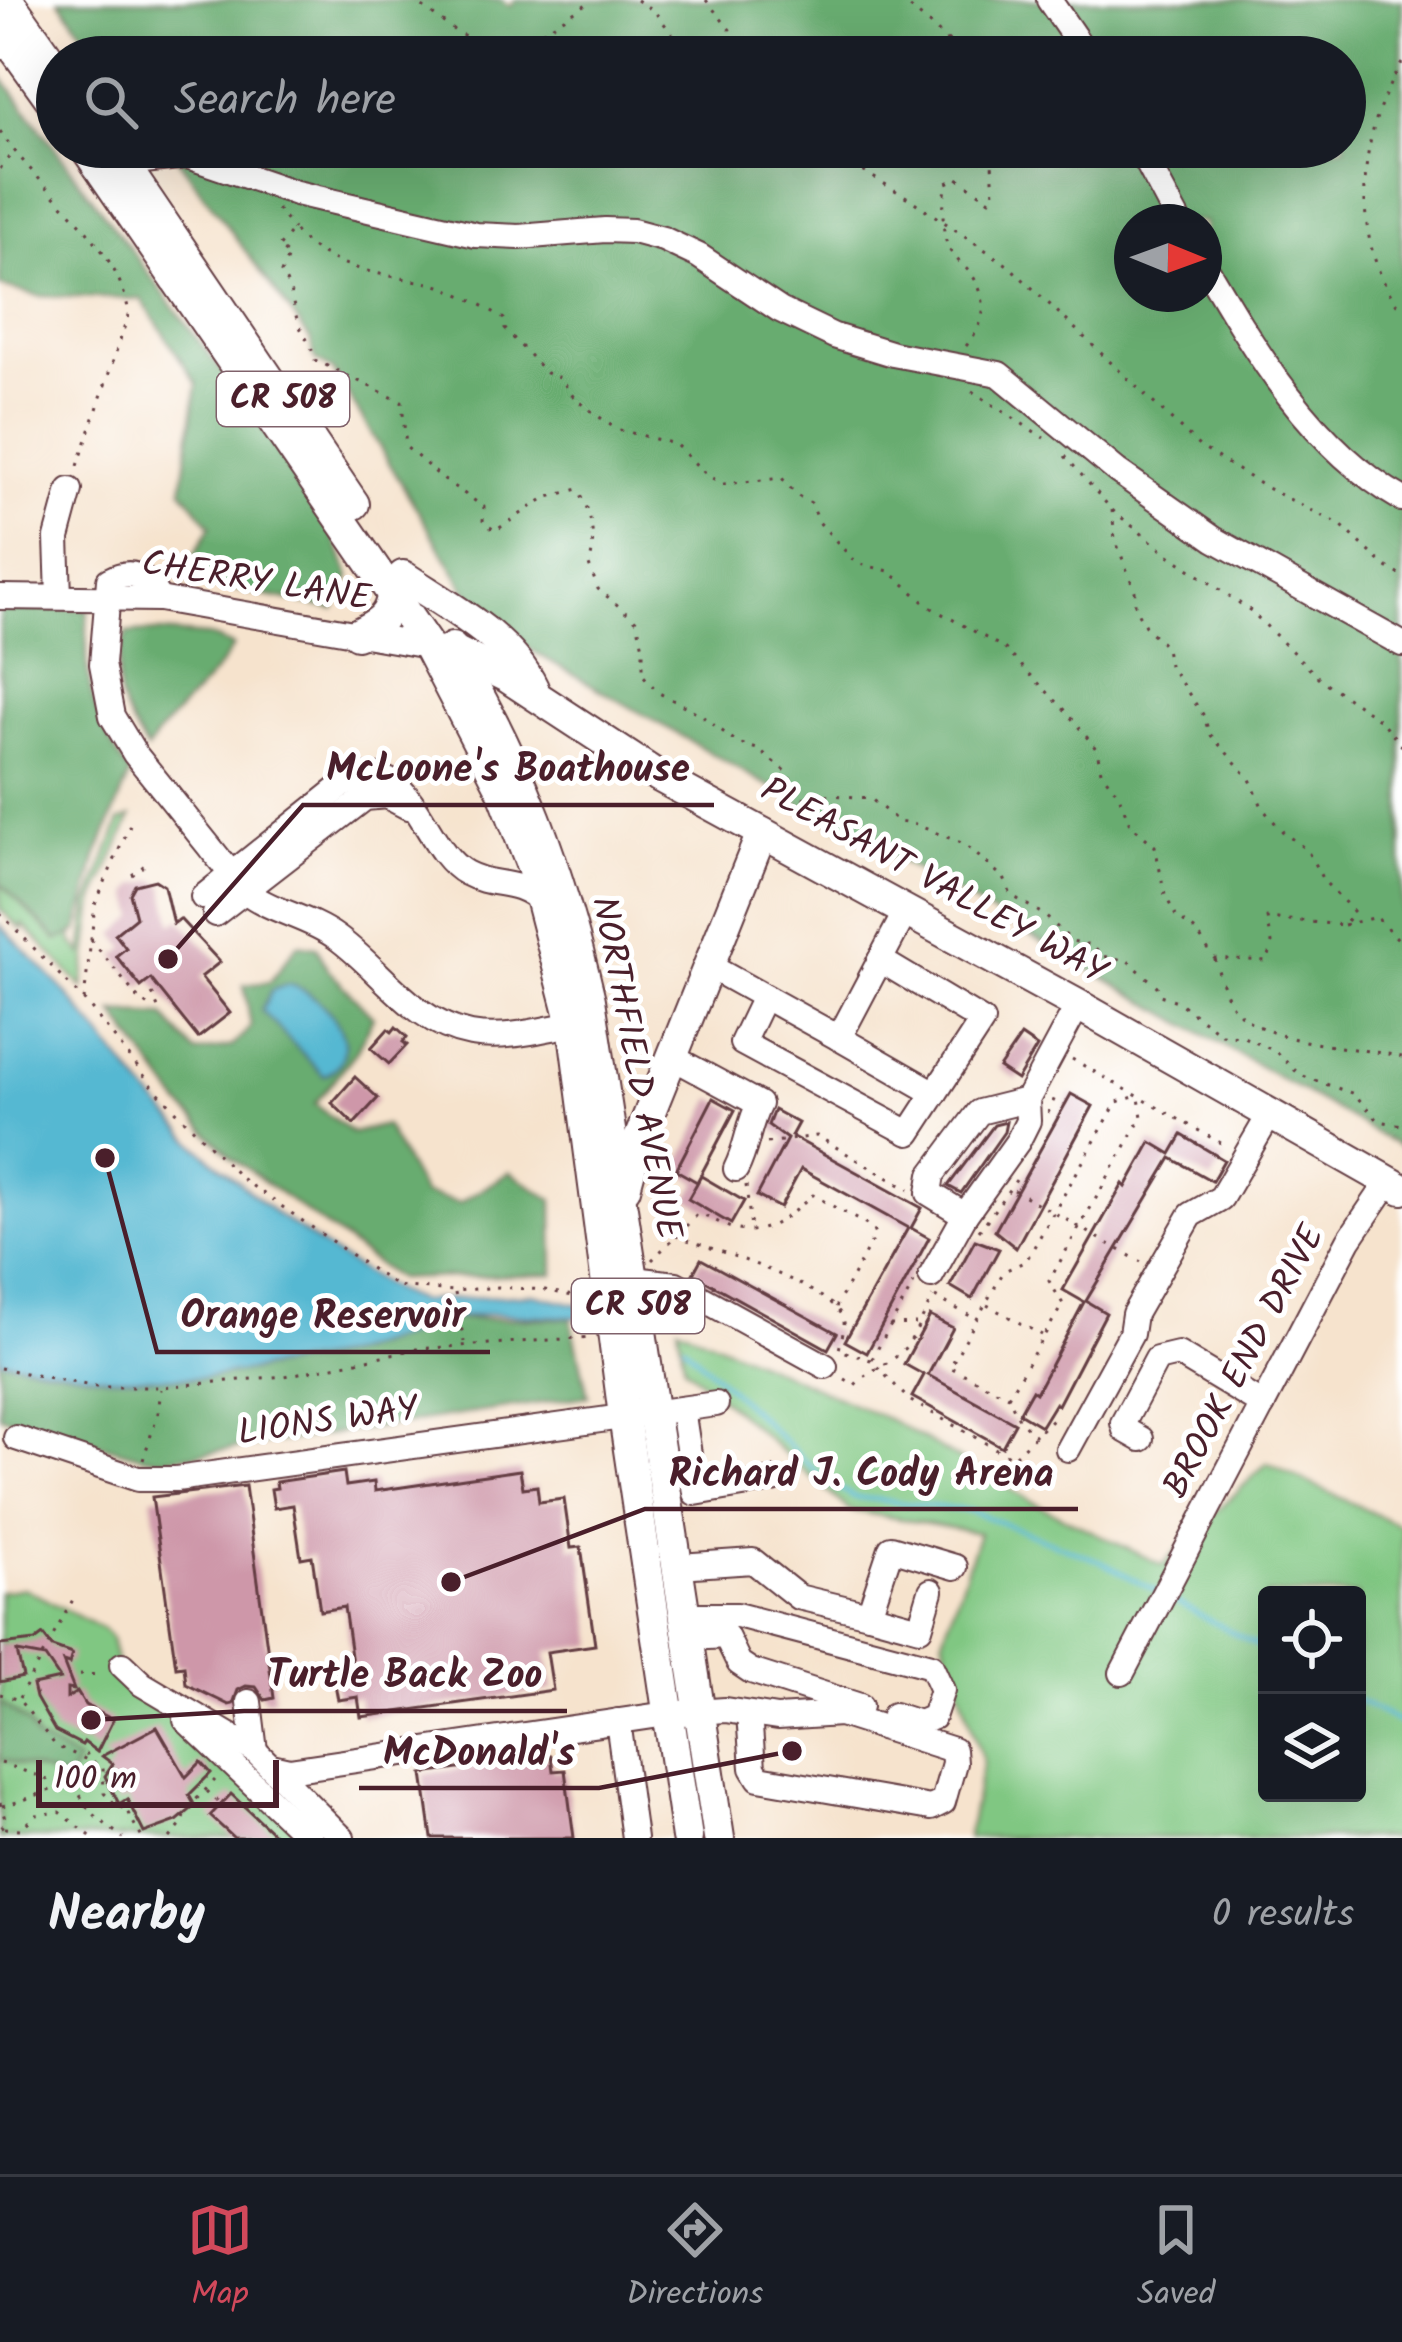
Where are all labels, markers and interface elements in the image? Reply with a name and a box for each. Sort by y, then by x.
search box [36,36,1366,168]
text: Search here [174,66,396,138]
icon: search [78,69,144,135]
north arrow [1114,204,1222,312]
road number: CR 508 [217,372,349,426]
street label: CHERRY LANE [138,536,375,628]
callout: McLoone's Boathouse [303,730,714,805]
text: McLoone's Boathouse [326,740,690,802]
street label: PLEASANT VALLEY WAY [749,763,1118,1002]
street label: NORTHFIELD AVENUE [574,892,696,1245]
street label: BROOK END DRIVE [1149,1214,1342,1509]
callout: Orange Reservoir [157,1277,490,1352]
road number: CR 508 [572,1279,704,1333]
text: Orange Reservoir [181,1287,467,1349]
street label: LIONS WAY [234,1381,423,1463]
callout: Richard J. Cody Arena [645,1434,1078,1509]
text: Richard J. Cody Arena [668,1445,1054,1507]
map controls [1258,1586,1366,1802]
button: locate [1258,1586,1366,1694]
callout: Turtle Back Zoo [244,1636,567,1711]
text: Turtle Back Zoo [268,1646,542,1708]
button: layers [1258,1694,1366,1802]
callout: McDonald's [359,1713,599,1788]
text: McDonald's [383,1724,575,1786]
scale bar [36,1754,279,1807]
text: 100 m [54,1754,137,1807]
text: Nearby [48,1876,205,1957]
text: 0 results [1212,1885,1354,1947]
tab: Map [187,2197,253,2322]
tab: Directions [626,2197,763,2322]
tab: Saved [1137,2197,1215,2322]

